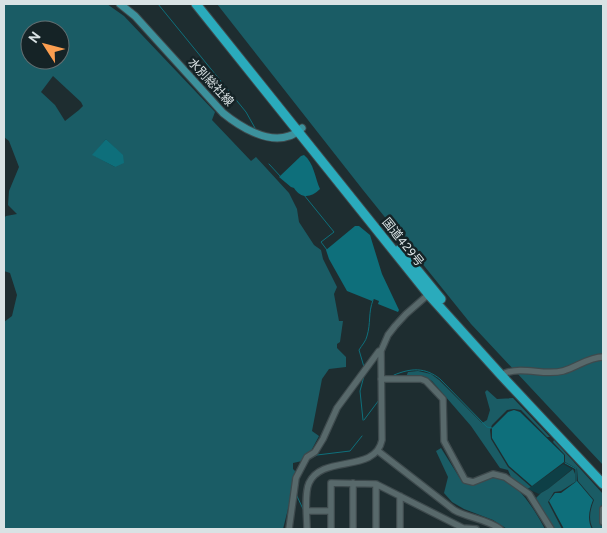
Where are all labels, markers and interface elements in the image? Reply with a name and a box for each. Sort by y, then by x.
north arrow [20,20,70,70]
text: N [26,29,46,47]
street label: 水別総社線 [184,55,237,110]
street label: 国道429号 [378,215,427,270]

